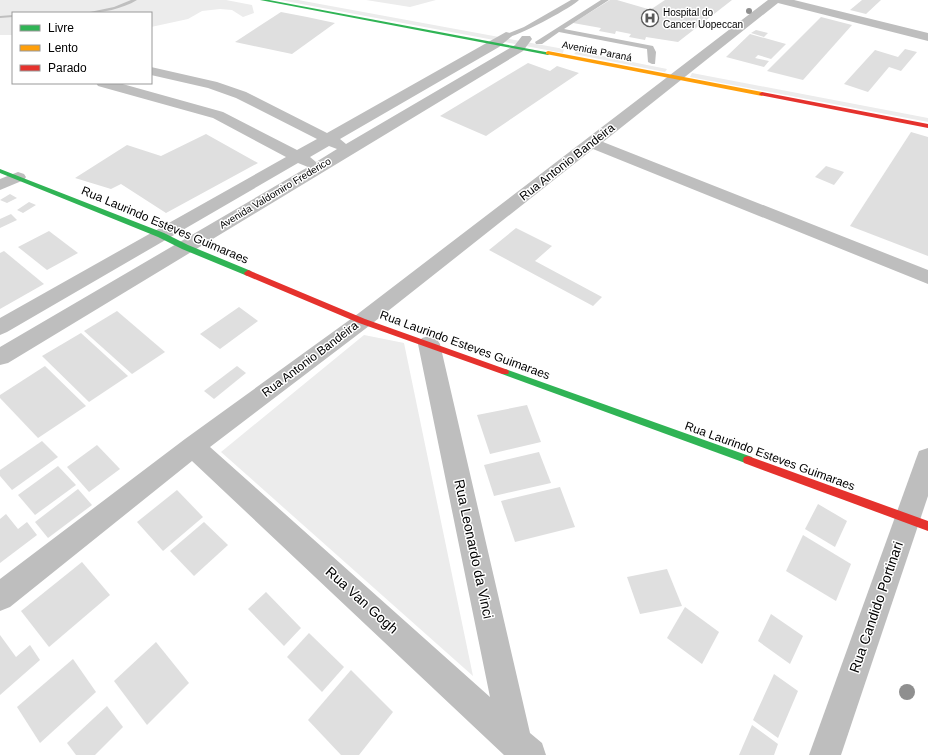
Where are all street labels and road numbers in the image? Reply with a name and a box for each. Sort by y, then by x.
street label: Avenida Paraná [561,39,633,63]
street label: Rua Antonio Bandeira [517,120,618,203]
street label: Avenida Valdomiro Frederico [217,155,333,231]
street label: Rua Laurindo Esteves Guimaraes [79,183,251,267]
street label: Rua Laurindo Esteves Guimaraes [378,308,552,382]
street label: Rua Antonio Bandeira [259,318,361,400]
street label: Rua Laurindo Esteves Guimaraes [683,419,857,493]
street label: Rua Leonardo da Vinci [451,478,497,620]
street label: Rua Candido Portinari [846,539,906,675]
street label: Rua Van Gogh [323,563,401,637]

